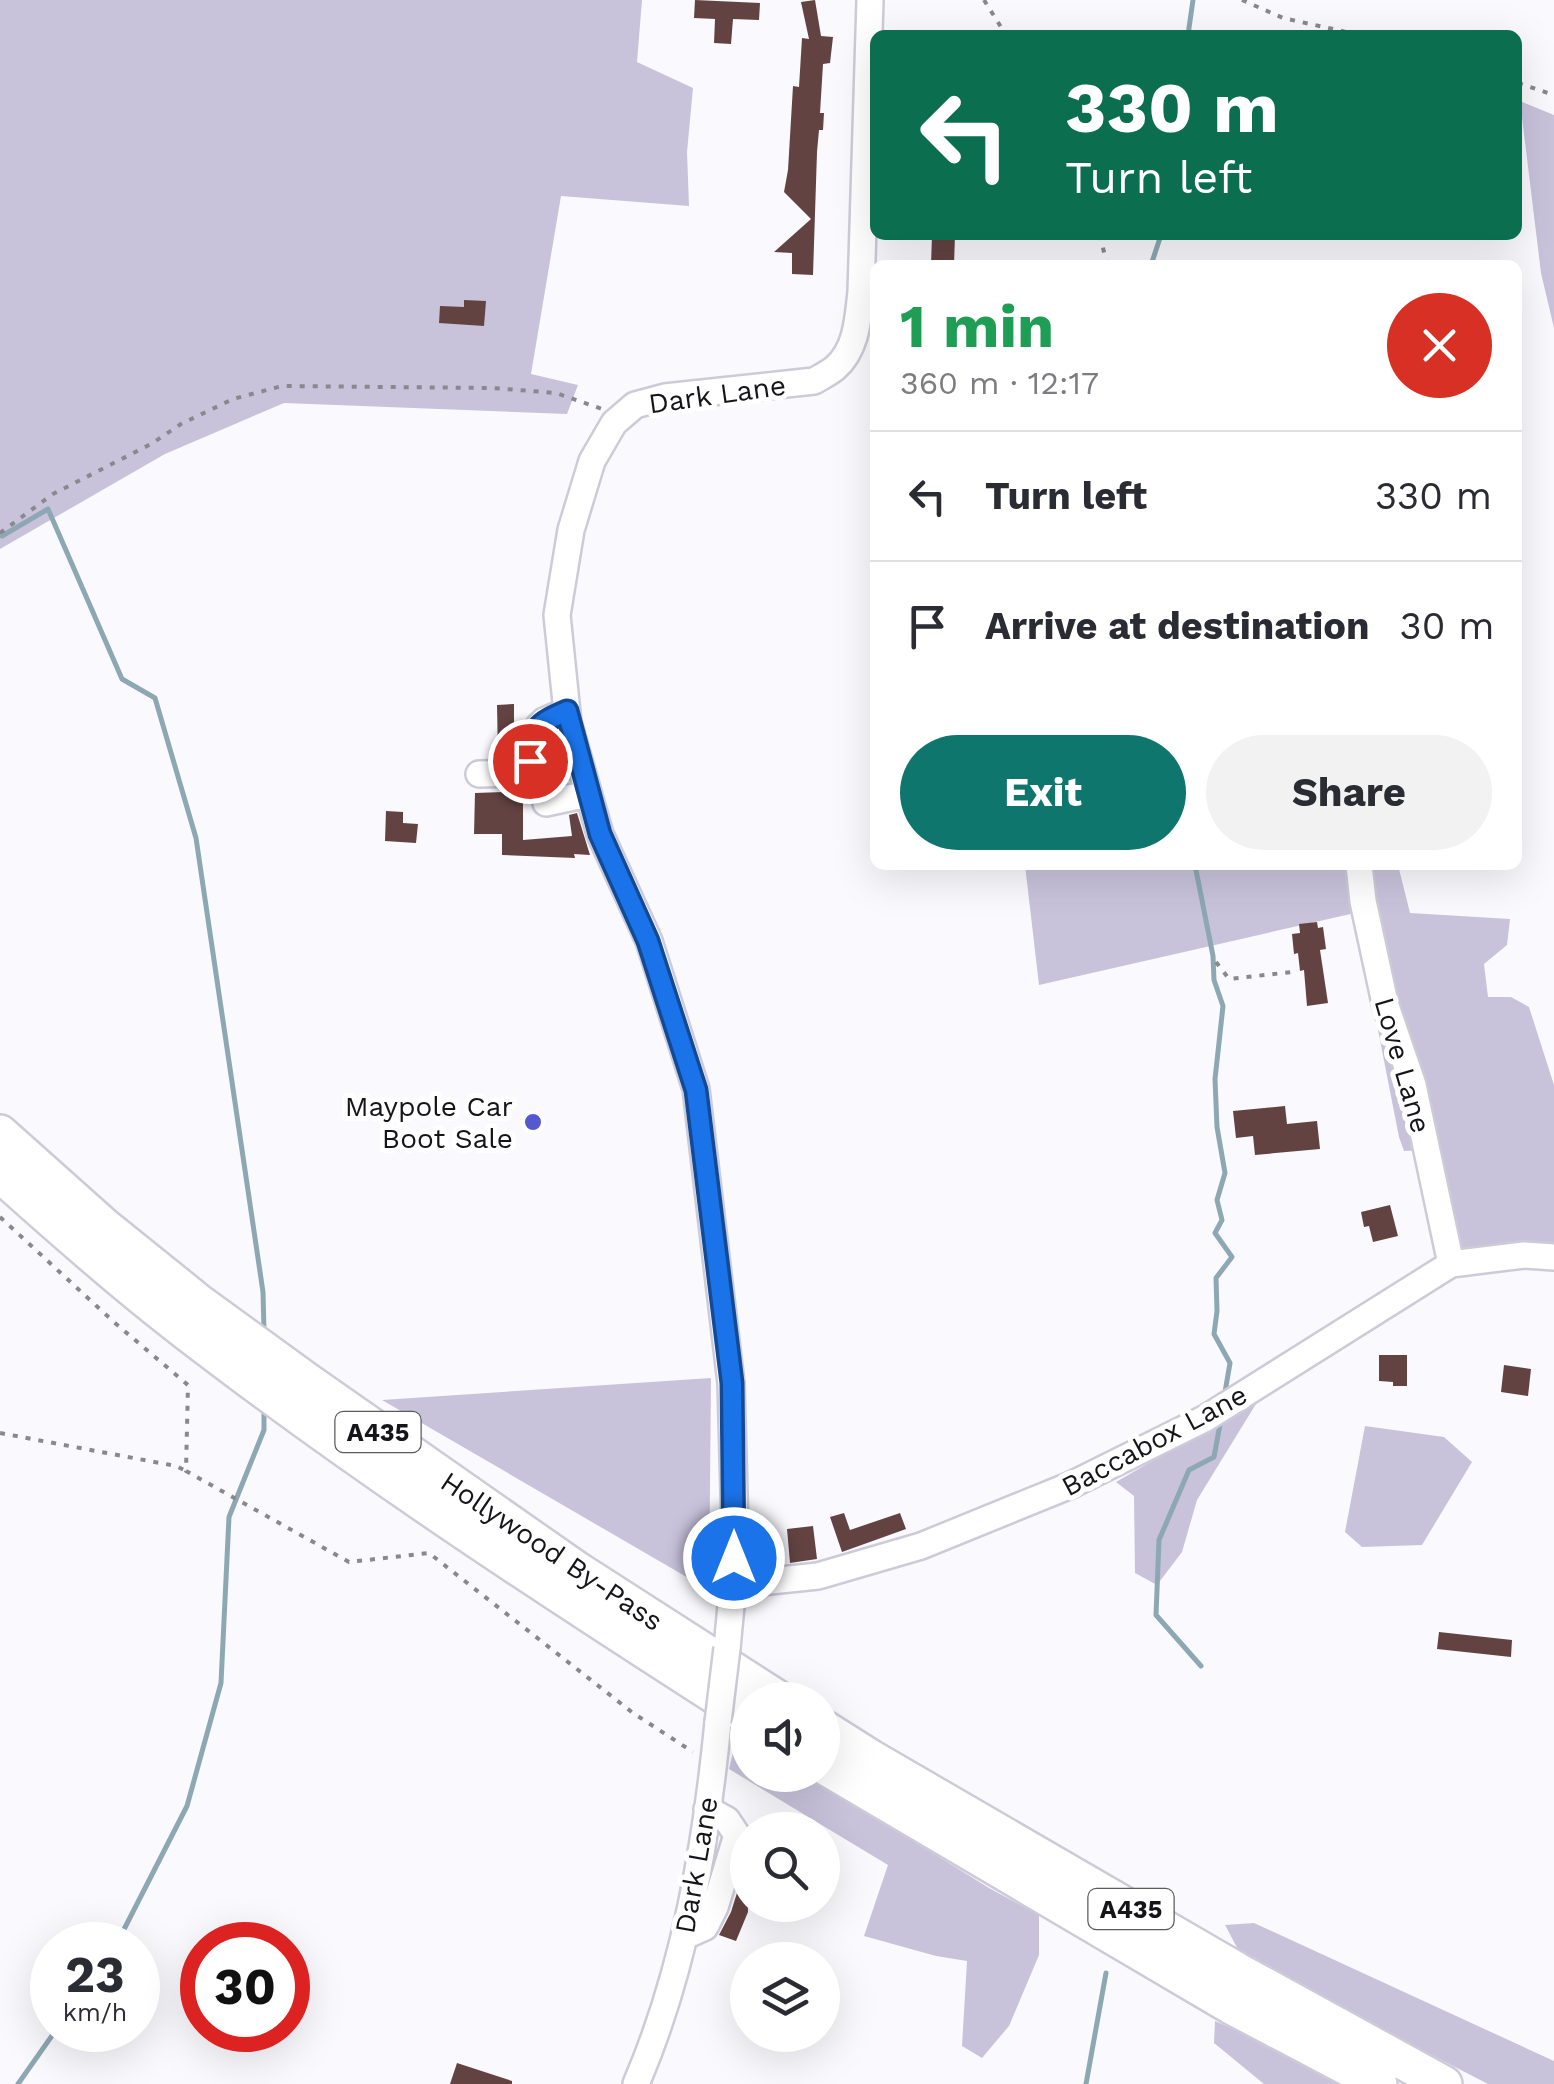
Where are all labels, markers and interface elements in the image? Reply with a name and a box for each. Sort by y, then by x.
text: 330 m [1065,67,1279,149]
icon: left [900,70,1030,200]
text: Turn left [1065,151,1252,204]
text: 1 min [900,291,1054,362]
button: close [1387,293,1492,398]
text: 360 m · 12:17 [900,364,1099,402]
street label: Dark Lane [646,369,788,420]
icon: left [900,469,955,524]
text: Turn left [985,474,1147,518]
text: 330 m [1375,474,1492,518]
icon: arrive [900,599,955,654]
text: Arrive at destination [985,604,1370,648]
text: 30 m [1400,604,1495,648]
pin [488,719,573,804]
icon: arrive [503,734,558,789]
button: Exit [900,735,1186,850]
button: Share [1206,735,1492,850]
street label: Love Lane [1367,994,1438,1137]
place label: Maypole Car Boot Sale [345,1090,513,1155]
marker: Maypole Car Boot Sale [522,1111,544,1133]
street label: Baccabox Lane [1056,1378,1253,1503]
road number: A435 [336,1412,420,1452]
street label: Hollywood By-Pass [435,1465,669,1638]
position arrow [682,1506,786,1610]
map controls [730,1682,840,2052]
button: sound [730,1682,840,1792]
street label: Dark Lane [668,1794,725,1936]
button: search [730,1812,840,1922]
road number: A435 [1088,1889,1174,1929]
speed limit sign: 30 [180,1922,310,2052]
button: layers [730,1942,840,2052]
text: 23 [65,1945,125,2004]
text: km/h [63,1998,127,2027]

